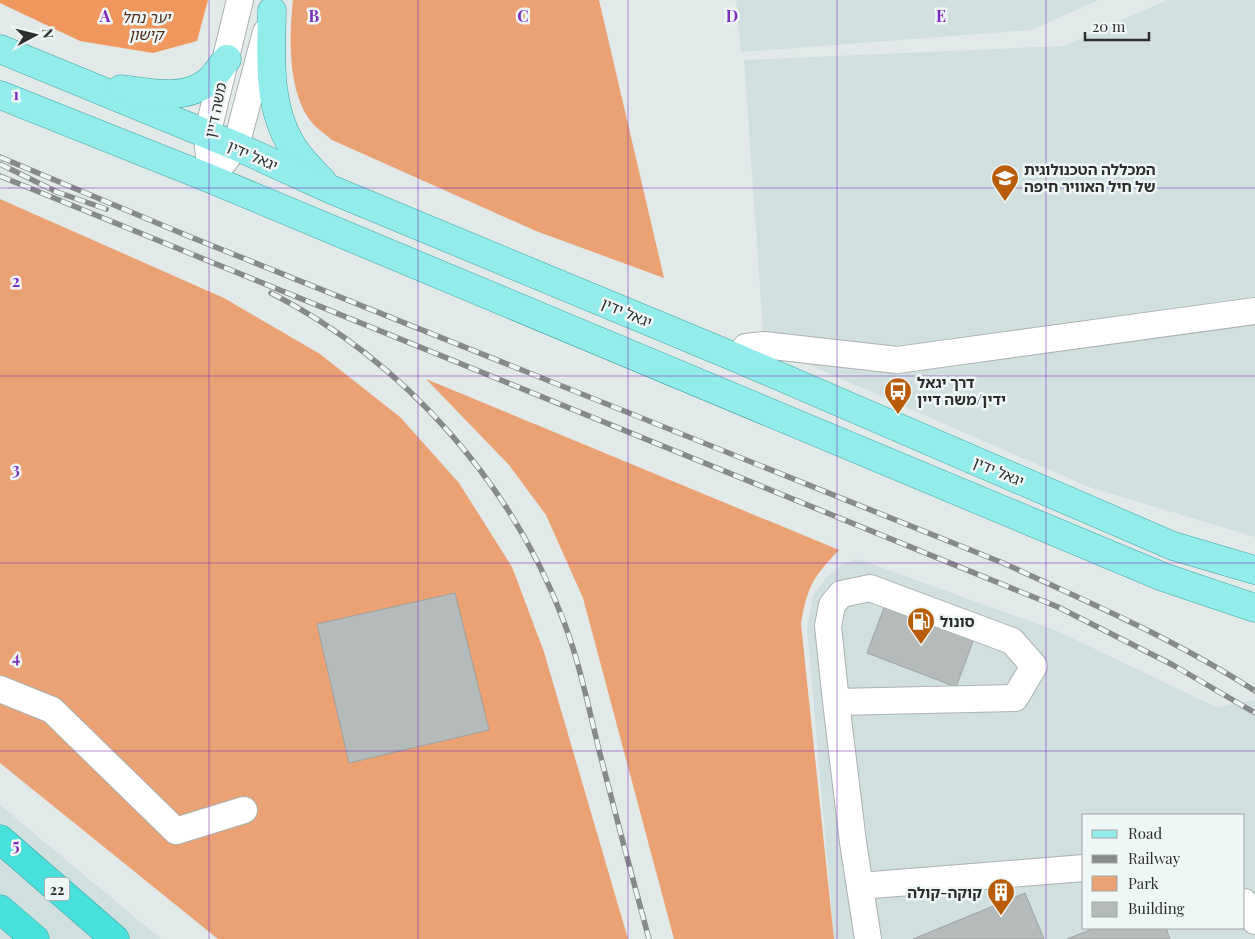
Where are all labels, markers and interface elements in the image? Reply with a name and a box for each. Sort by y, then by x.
text: A [99,5,111,26]
text: B [309,5,320,26]
text: C [517,5,529,26]
text: D [726,5,738,26]
text: E [936,5,946,26]
park label: יער נחל קישון [122,7,172,44]
north arrow [10,10,60,60]
scale bar [1085,10,1149,42]
text: 20 m [1092,16,1126,36]
text: N [38,27,58,40]
street label: משה דיין [199,80,231,139]
text: 1 [13,83,19,104]
street label: יגאל ידין [225,135,281,175]
place label: המכללה הטכנולוגית של חיל האוויר חיפה [1024,159,1156,196]
school or university icon: המכללה הטכנולוגית של חיל האוויר חיפה [990,163,1020,202]
text: 2 [12,270,20,291]
street label: יגאל ידין [599,292,655,332]
place label: דרך יגאל ידין/משה דיין [917,372,1006,409]
bus stop icon: דרך יגאל ידין/משה דיין [883,376,913,415]
street label: יגאל ידין [971,451,1027,491]
text: 3 [12,458,20,479]
fuel station icon: סונול [906,606,936,645]
place label: סונול [940,611,975,631]
text: 4 [12,646,20,667]
legend [1082,814,1245,929]
text: Road [1128,823,1162,843]
text: 5 [12,834,20,855]
text: Railway [1128,848,1181,868]
text: Park [1128,873,1160,893]
building icon: קוקה-קולה [986,877,1016,916]
road number: 22 [44,878,70,901]
place label: קוקה-קולה [907,882,982,902]
text: Building [1128,898,1185,918]

